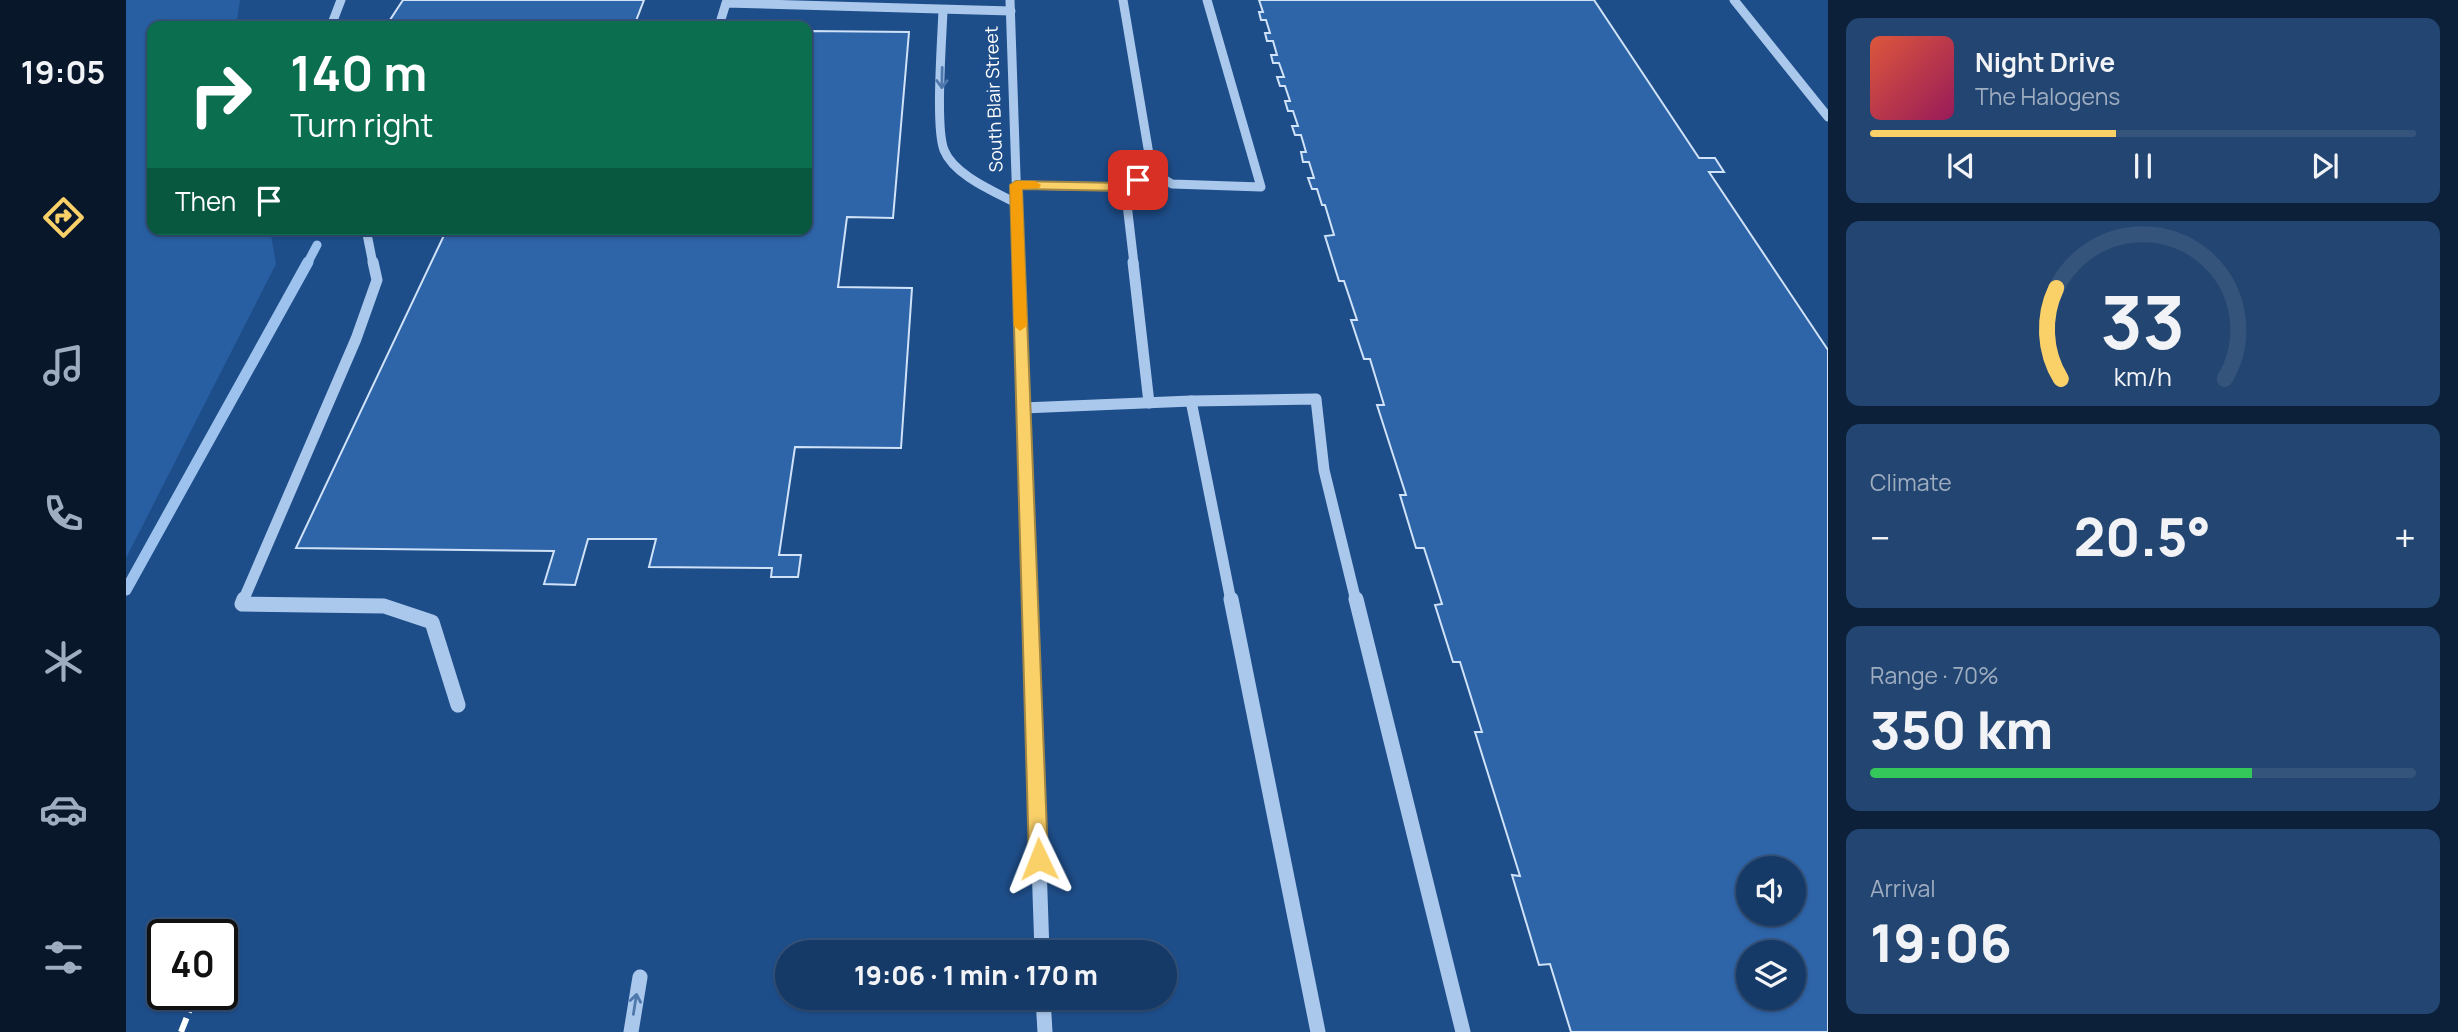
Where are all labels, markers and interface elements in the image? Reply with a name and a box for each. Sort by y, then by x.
street label: South Blair Street [978,25,1008,173]
text: 140 m [290,39,427,106]
text: Night Drive [1975,44,2115,80]
icon: right [175,49,266,140]
text: 19:05 [21,50,105,94]
one-way arrow [935,67,949,90]
text: The Halogens [1975,80,2120,112]
text: Turn right [290,103,433,147]
icon: previous [1942,147,1980,185]
icon: pause [2124,147,2162,185]
icon: next [2306,147,2344,185]
pin [1108,150,1168,210]
icon: arrive [1119,161,1157,199]
icon: arrive [250,182,288,220]
text: Then [175,183,236,219]
icon: directions [39,193,88,242]
text: 33 [2101,272,2185,372]
icon: music [39,341,88,390]
text: km/h [2114,359,2172,394]
text: Climate [1870,466,1952,498]
icon: phone [39,489,88,538]
text: 20.5° [2074,501,2211,572]
text: − [1870,511,1891,563]
text: + [2394,511,2416,563]
icon: climate [39,637,88,686]
text: Range · 70% [1870,659,1999,691]
text: 350 km [1870,694,2053,765]
icon: car [39,785,88,834]
position arrow [1002,822,1076,896]
map controls [1736,856,1806,1010]
button: sound [1736,856,1806,926]
text: Arrival [1870,872,1936,904]
text: 19:06 [1870,907,2012,978]
speed limit sign: 40 [147,919,238,1010]
icon: filters [39,933,88,982]
button: layers [1736,940,1806,1010]
text: 19:06 · 1 min · 170 m [854,957,1098,993]
one-way arrow [629,994,642,1016]

